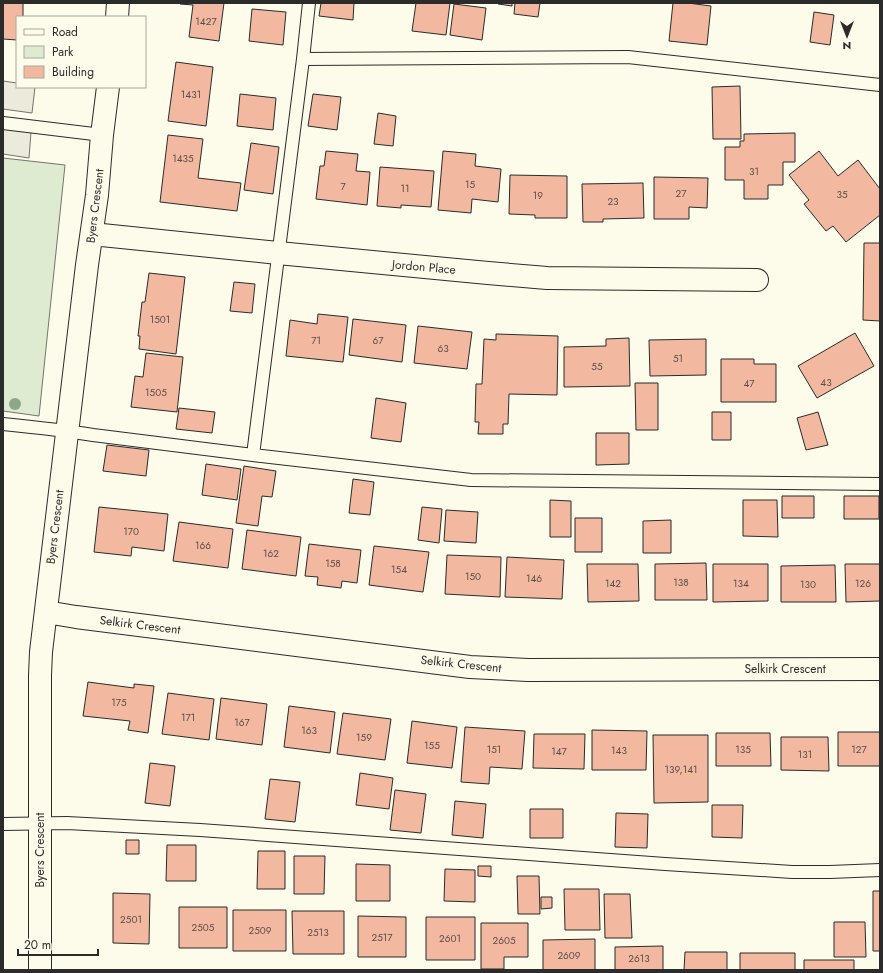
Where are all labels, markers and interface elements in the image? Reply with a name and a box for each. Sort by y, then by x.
house number: 1427 [195,14,217,29]
legend [16,16,146,88]
north arrow [827,16,867,56]
text: Road [52,23,78,41]
text: N [843,38,851,54]
text: Park [52,43,74,61]
text: Building [52,63,94,81]
house number: 1431 [181,87,201,102]
house number: 1435 [172,151,194,166]
house number: 31 [749,164,759,179]
street label: Byers Crescent [82,168,109,244]
house number: 15 [465,177,475,192]
house number: 7 [340,179,346,194]
house number: 11 [401,181,410,196]
house number: 27 [676,186,687,201]
house number: 35 [836,187,848,202]
house number: 19 [533,188,543,203]
house number: 23 [607,194,619,209]
street label: Jordon Place [389,255,457,279]
house number: 1501 [150,312,170,327]
house number: 71 [311,333,321,348]
house number: 67 [372,333,384,348]
house number: 63 [437,341,449,356]
house number: 51 [673,351,683,366]
house number: 55 [591,359,603,374]
house number: 43 [820,375,832,390]
house number: 47 [743,376,755,391]
house number: 1505 [145,385,167,400]
street label: Byers Crescent [42,489,69,565]
house number: 170 [123,524,139,539]
house number: 166 [195,538,211,553]
house number: 162 [263,546,279,561]
house number: 158 [325,556,341,571]
house number: 154 [391,562,407,577]
house number: 150 [465,569,481,584]
house number: 146 [526,571,542,586]
house number: 138 [673,575,689,590]
house number: 142 [605,576,621,591]
house number: 134 [733,576,749,591]
house number: 126 [855,576,871,591]
house number: 130 [800,577,816,592]
street label: Selkirk Crescent [99,611,182,639]
street label: Selkirk Crescent [420,651,502,677]
street label: Selkirk Crescent [744,660,826,678]
house number: 175 [111,695,127,710]
house number: 171 [181,710,195,725]
house number: 167 [234,715,251,730]
house number: 163 [301,723,317,738]
house number: 159 [356,730,372,745]
house number: 155 [424,738,440,753]
house number: 151 [487,742,501,757]
house number: 135 [735,742,751,757]
house number: 127 [851,742,867,757]
house number: 143 [611,743,627,758]
house number: 147 [551,744,568,759]
house number: 131 [798,747,812,762]
house number: 139,141 [665,762,697,777]
street label: Byers Crescent [31,812,49,887]
house number: 2501 [120,912,142,927]
house number: 2505 [192,920,215,935]
house number: 2509 [248,923,272,938]
house number: 2513 [307,925,329,940]
house number: 2517 [371,930,393,945]
scale bar [18,931,98,957]
house number: 2601 [439,931,461,946]
house number: 2605 [492,933,516,948]
text: 20 m [24,936,51,954]
house number: 2609 [557,948,581,963]
house number: 2613 [628,951,650,966]

